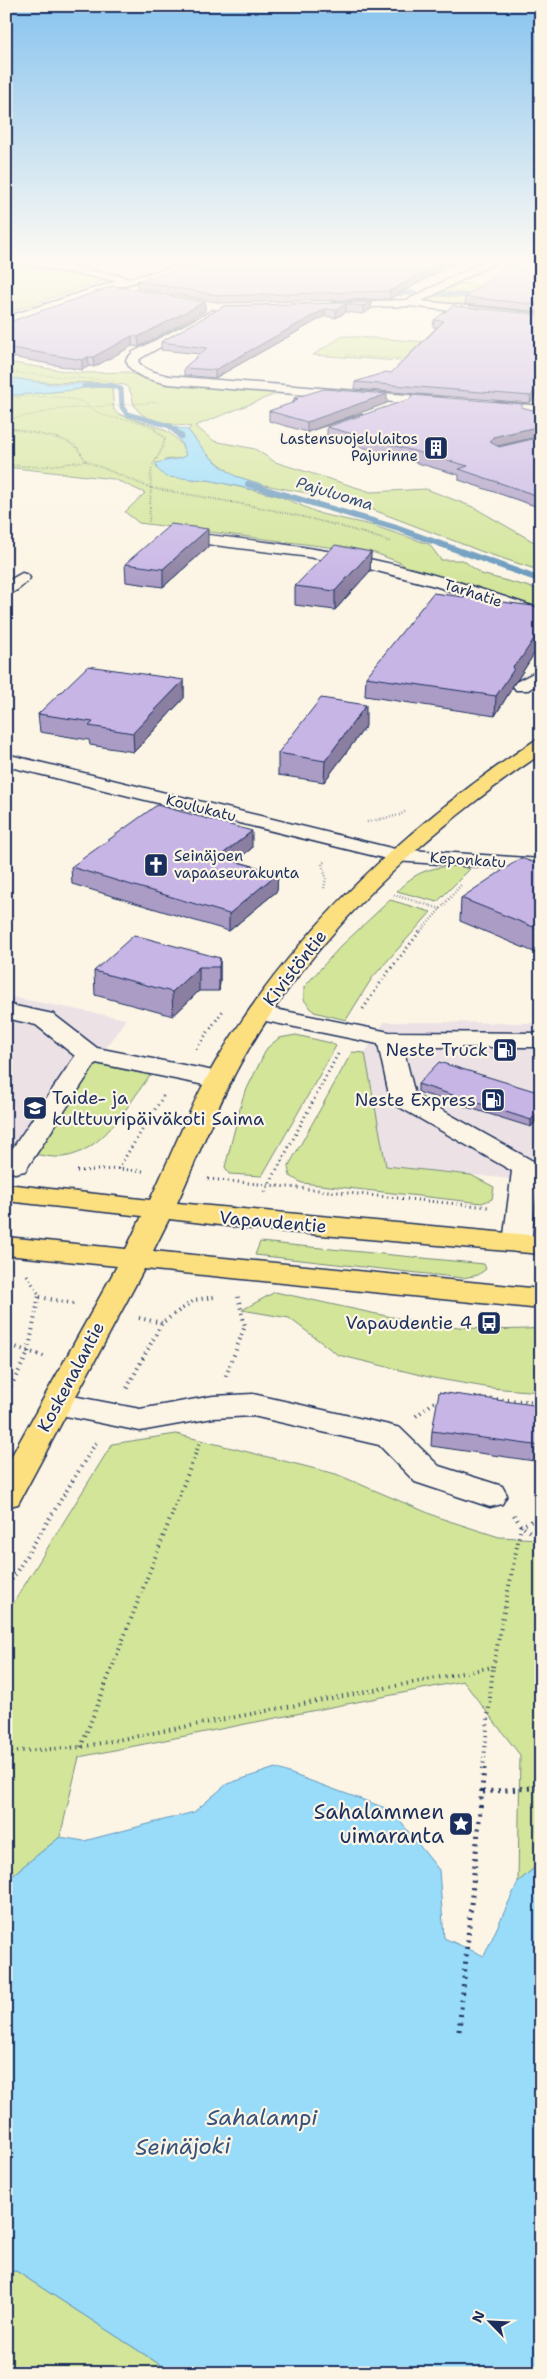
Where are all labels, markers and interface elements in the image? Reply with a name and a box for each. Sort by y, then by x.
place label: Lastensuojelulaitos Pajurinne [280,429,418,466]
building icon: Lastensuojelulaitos Pajurinne [423,435,449,461]
water label: Pajuluoma [294,472,376,515]
street label: Tarhatie [441,574,505,612]
street label: Koulukatu [164,790,238,826]
place label: Seinäjoen vapaaseurakunta [174,846,300,883]
street label: Keponkatu [429,847,507,873]
church icon: Seinäjoen vapaaseurakunta [143,852,169,878]
street label: Kivistöntie [258,925,332,1011]
fuel station icon: Neste Truck [492,1037,518,1063]
place label: Neste Truck [385,1038,488,1062]
place label: Taide- ja kulttuuripäiväkoti Saima [52,1086,264,1131]
fuel station icon: Neste Express [480,1087,506,1113]
place label: Neste Express [355,1088,476,1112]
school or university icon: Taide- ja kulttuuripäiväkoti Saima [22,1095,48,1121]
street label: Vapaudentie [218,1205,328,1239]
bus stop icon: Vapaudentie 4 [476,1310,502,1336]
place label: Vapaudentie 4 [345,1311,472,1335]
street label: Koskenalantie [32,1318,110,1436]
place label: Sahalammen uimaranta [314,1798,444,1850]
place icon: Sahalammen uimaranta [448,1811,474,1837]
water label: Sahalampi [207,2103,318,2132]
water label: Seinäjoki [135,2131,232,2162]
north arrow [464,2296,514,2346]
text: N [468,2308,489,2325]

